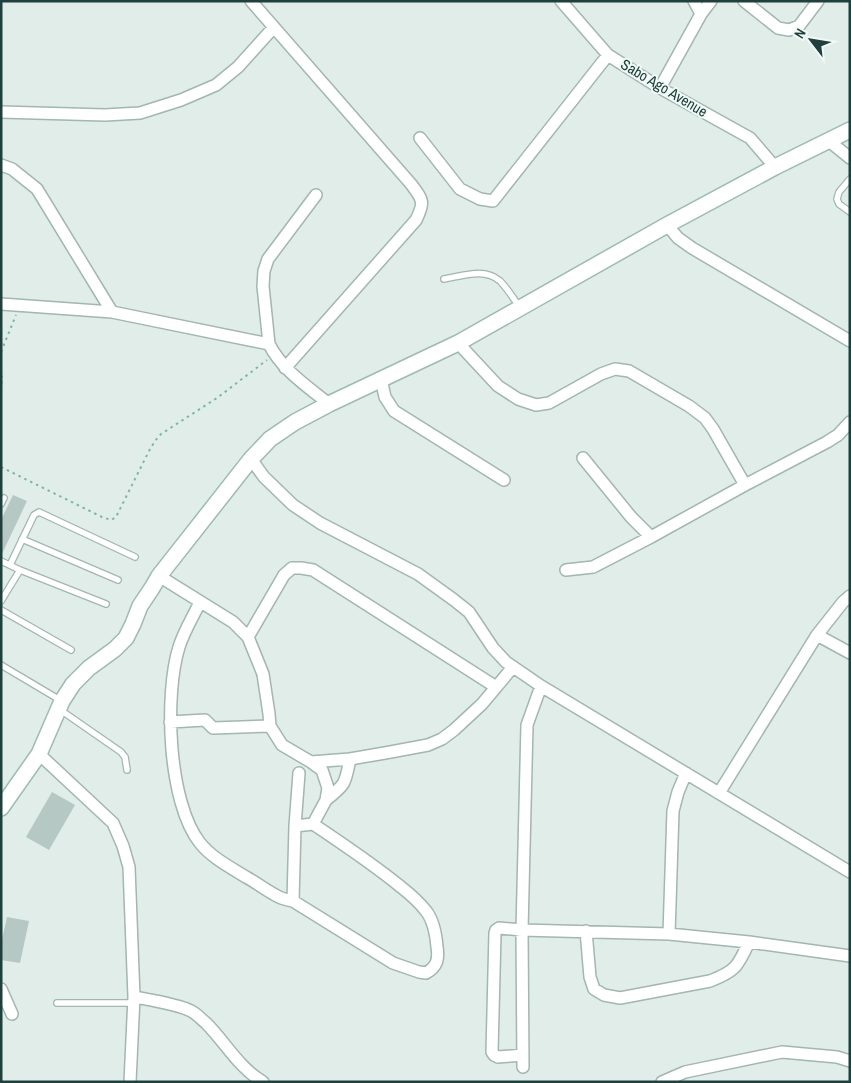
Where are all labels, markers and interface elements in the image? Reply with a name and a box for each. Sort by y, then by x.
north arrow [786,15,836,65]
text: N [790,25,810,41]
street label: Sabo Ago Avenue [617,53,712,122]

